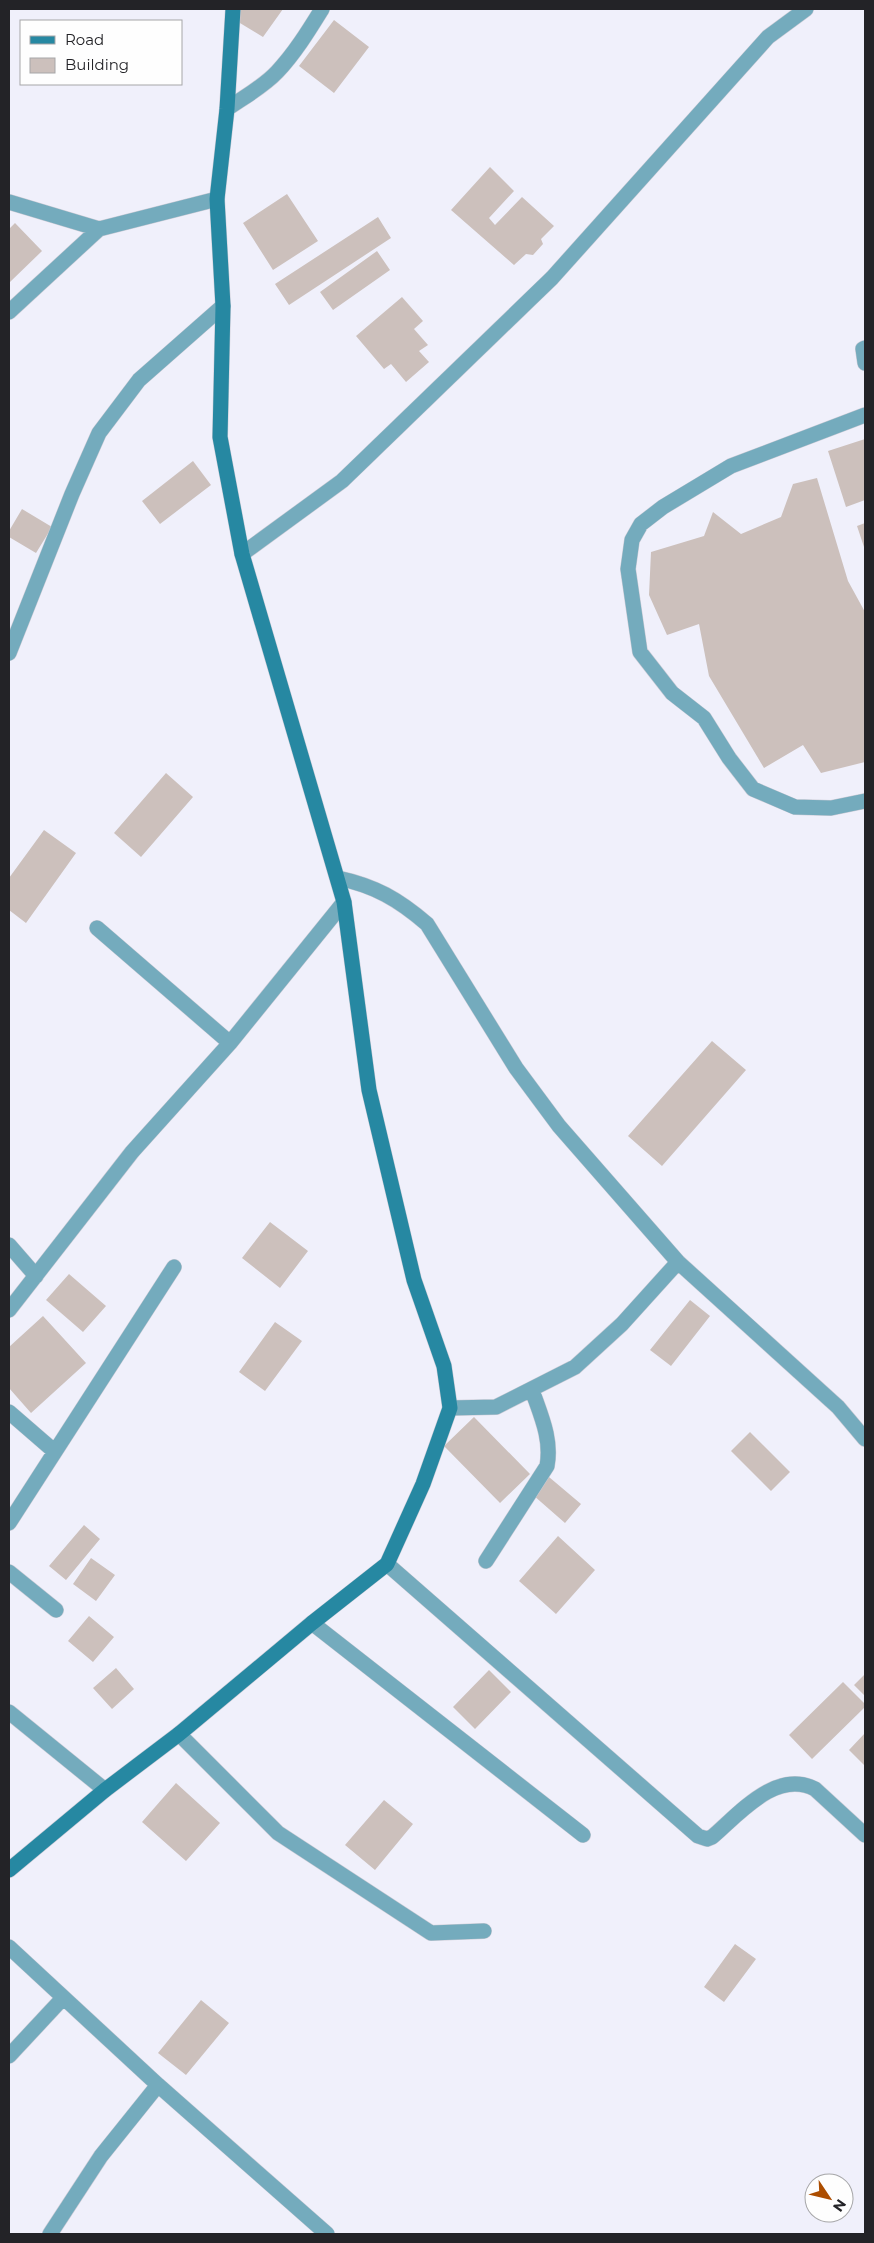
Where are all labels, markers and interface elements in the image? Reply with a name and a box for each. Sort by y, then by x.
legend [20,20,182,85]
text: Road [65,30,104,49]
text: Building [65,55,129,74]
north arrow [804,2173,854,2223]
text: N [829,2196,850,2215]

